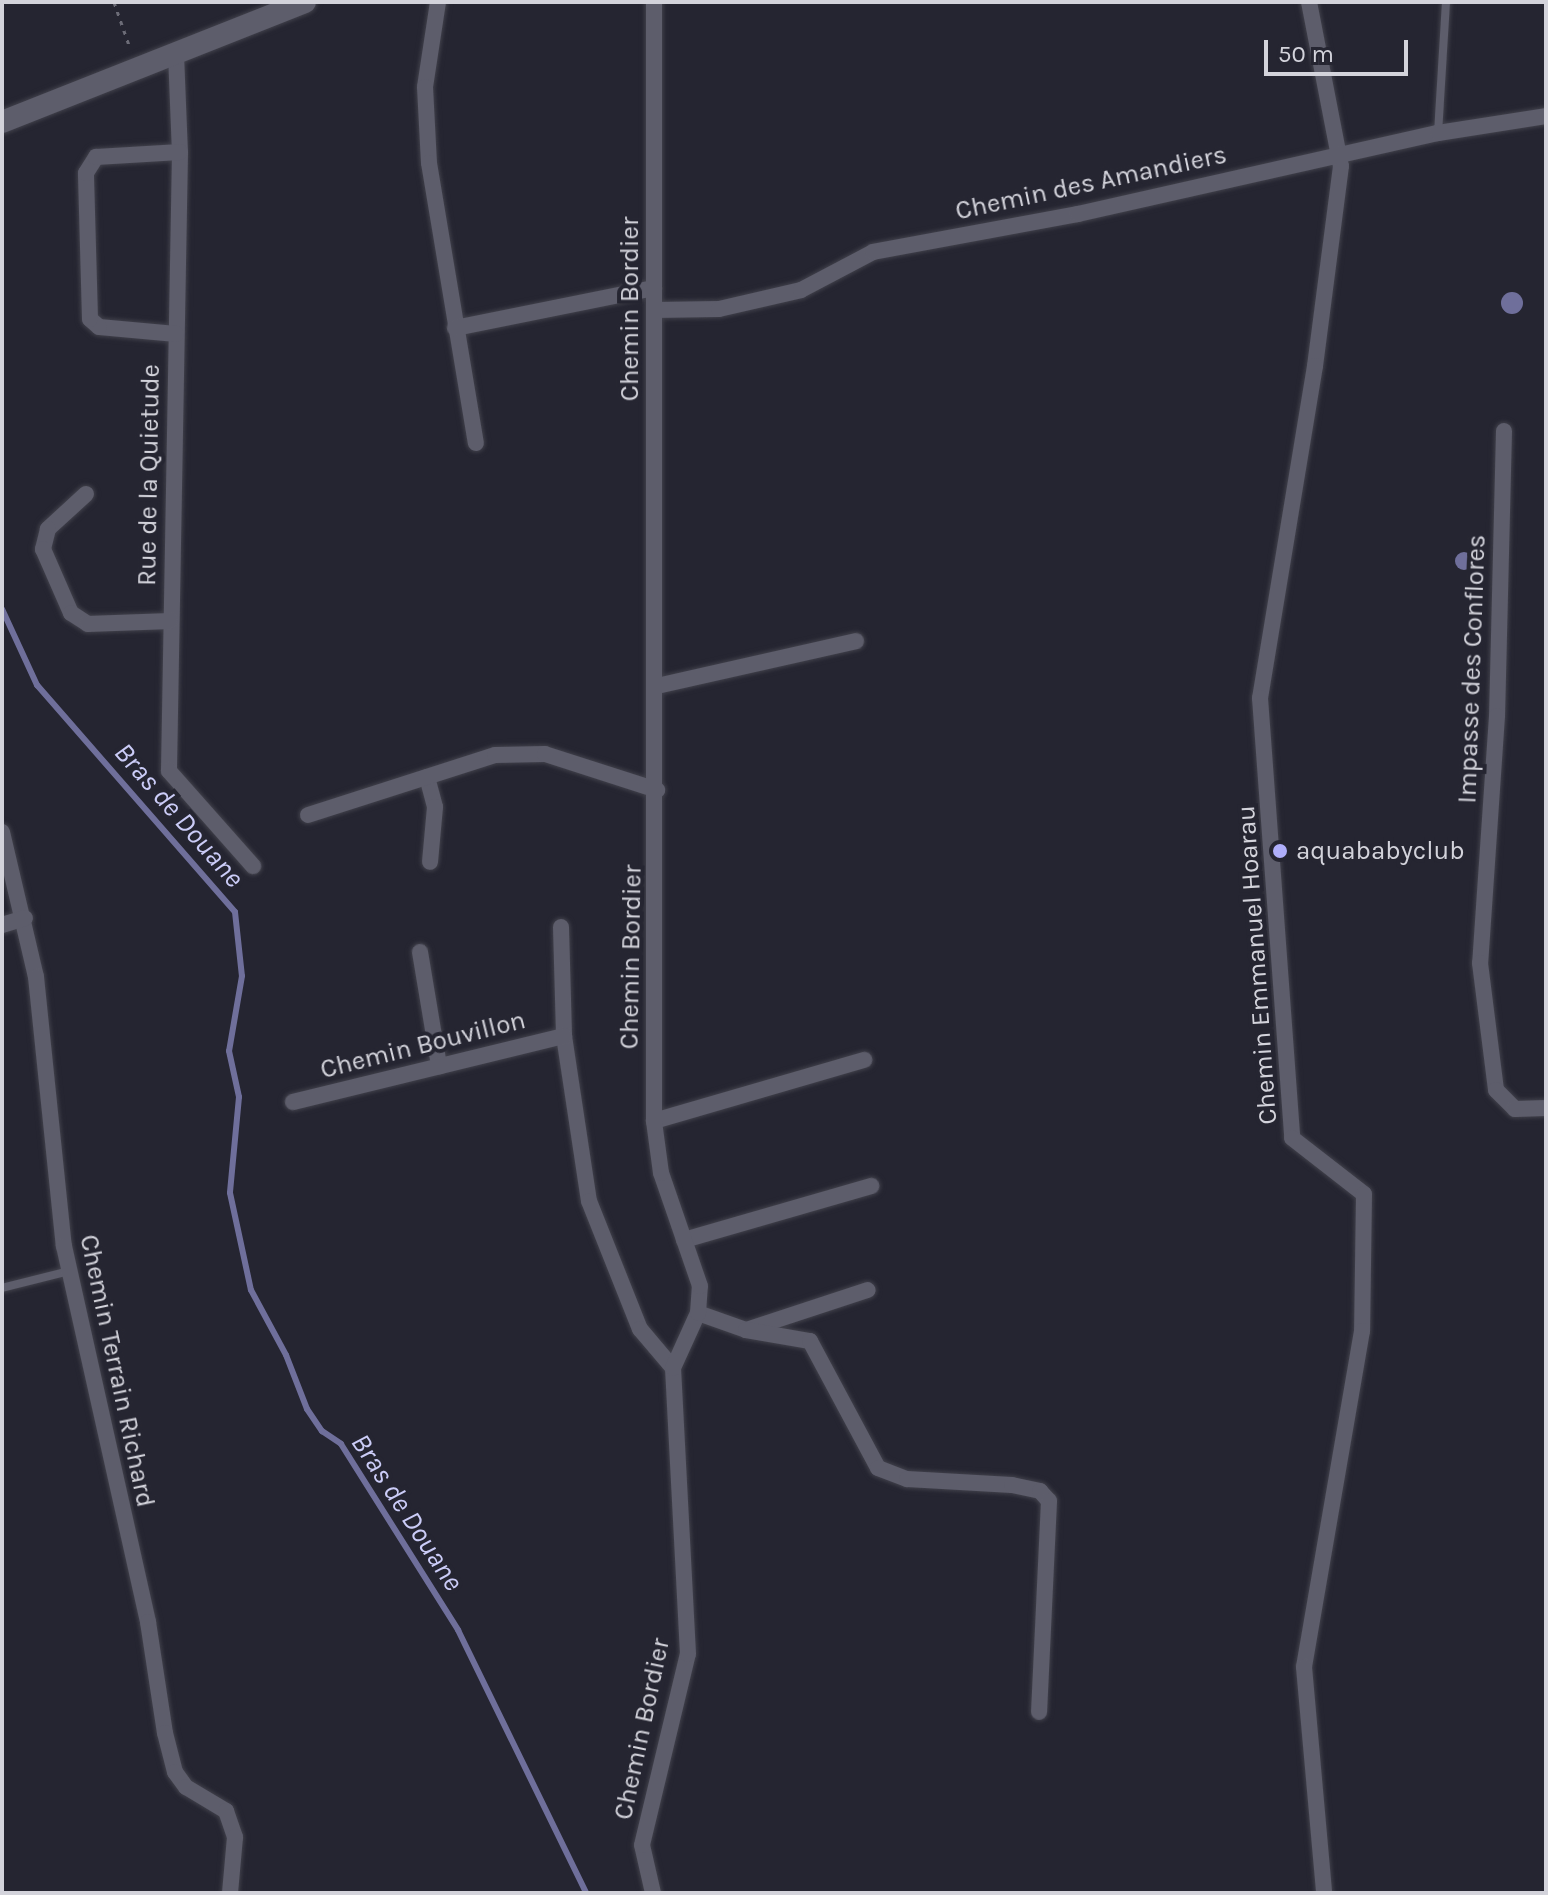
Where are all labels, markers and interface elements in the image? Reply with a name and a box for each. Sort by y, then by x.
scale bar [1268,24,1412,74]
text: 50 m [1278,40,1334,68]
street label: Chemin des Amandiers [953,139,1229,227]
street label: Chemin Bordier [614,217,646,401]
street label: Rue de la Quietude [131,364,167,586]
street label: Impasse des Conflores [1452,534,1492,804]
water label: Bras de Douane [107,736,251,894]
street label: Chemin Emmanuel Hoarau [1230,804,1284,1126]
place label: aquababyclub [1296,835,1465,867]
marker: aquababyclub [1271,842,1289,860]
street label: Chemin Bordier [614,864,648,1050]
street label: Chemin Bouvillon [317,1004,529,1086]
street label: Chemin Terrain Richard [73,1232,161,1510]
water label: Bras de Douane [344,1427,470,1597]
street label: Chemin Bordier [608,1635,676,1823]

